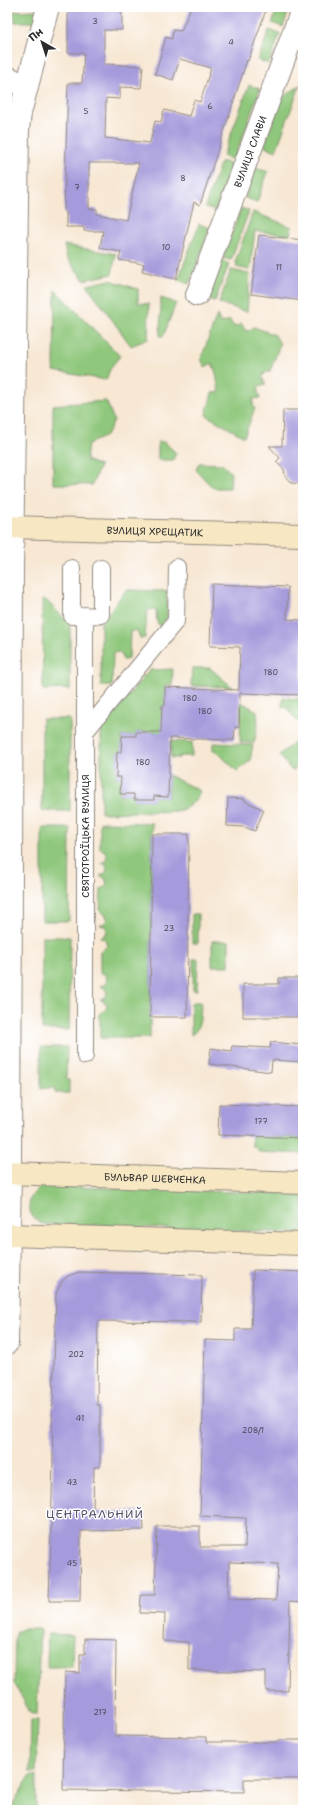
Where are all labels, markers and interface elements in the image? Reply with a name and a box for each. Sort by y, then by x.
house number: 3 [92,16,98,27]
north arrow [22,22,62,62]
text: Пн [26,24,46,45]
house number: 4 [228,37,234,48]
house number: 6 [207,101,213,112]
house number: 5 [84,106,89,117]
street label: ВУЛИЦЯ СЛАВИ [231,114,269,189]
house number: 8 [180,173,186,184]
house number: 7 [74,182,80,193]
house number: 10 [162,242,170,253]
house number: 11 [276,262,282,273]
street label: ВУЛИЦЯ ХРЕЩАТИК [106,524,204,539]
house number: 180 [264,667,278,678]
house number: 180 [183,693,197,704]
house number: 180 [198,706,212,717]
house number: 180 [136,757,150,768]
street label: СВЯТОТРОЇЦЬКА ВУЛИЦЯ [79,774,92,898]
house number: 23 [164,923,174,934]
house number: 177 [254,1116,268,1127]
street label: БУЛЬВАР ШЕВЧЕНКА [104,1170,206,1187]
house number: 202 [68,1349,84,1360]
house number: 41 [76,1413,84,1424]
house number: 208/1 [242,1425,264,1436]
house number: 43 [67,1477,77,1488]
district label: ЦЕНТРАЛЬНИЙ [46,1506,144,1522]
house number: 45 [67,1558,77,1569]
house number: 217 [93,1707,107,1718]

